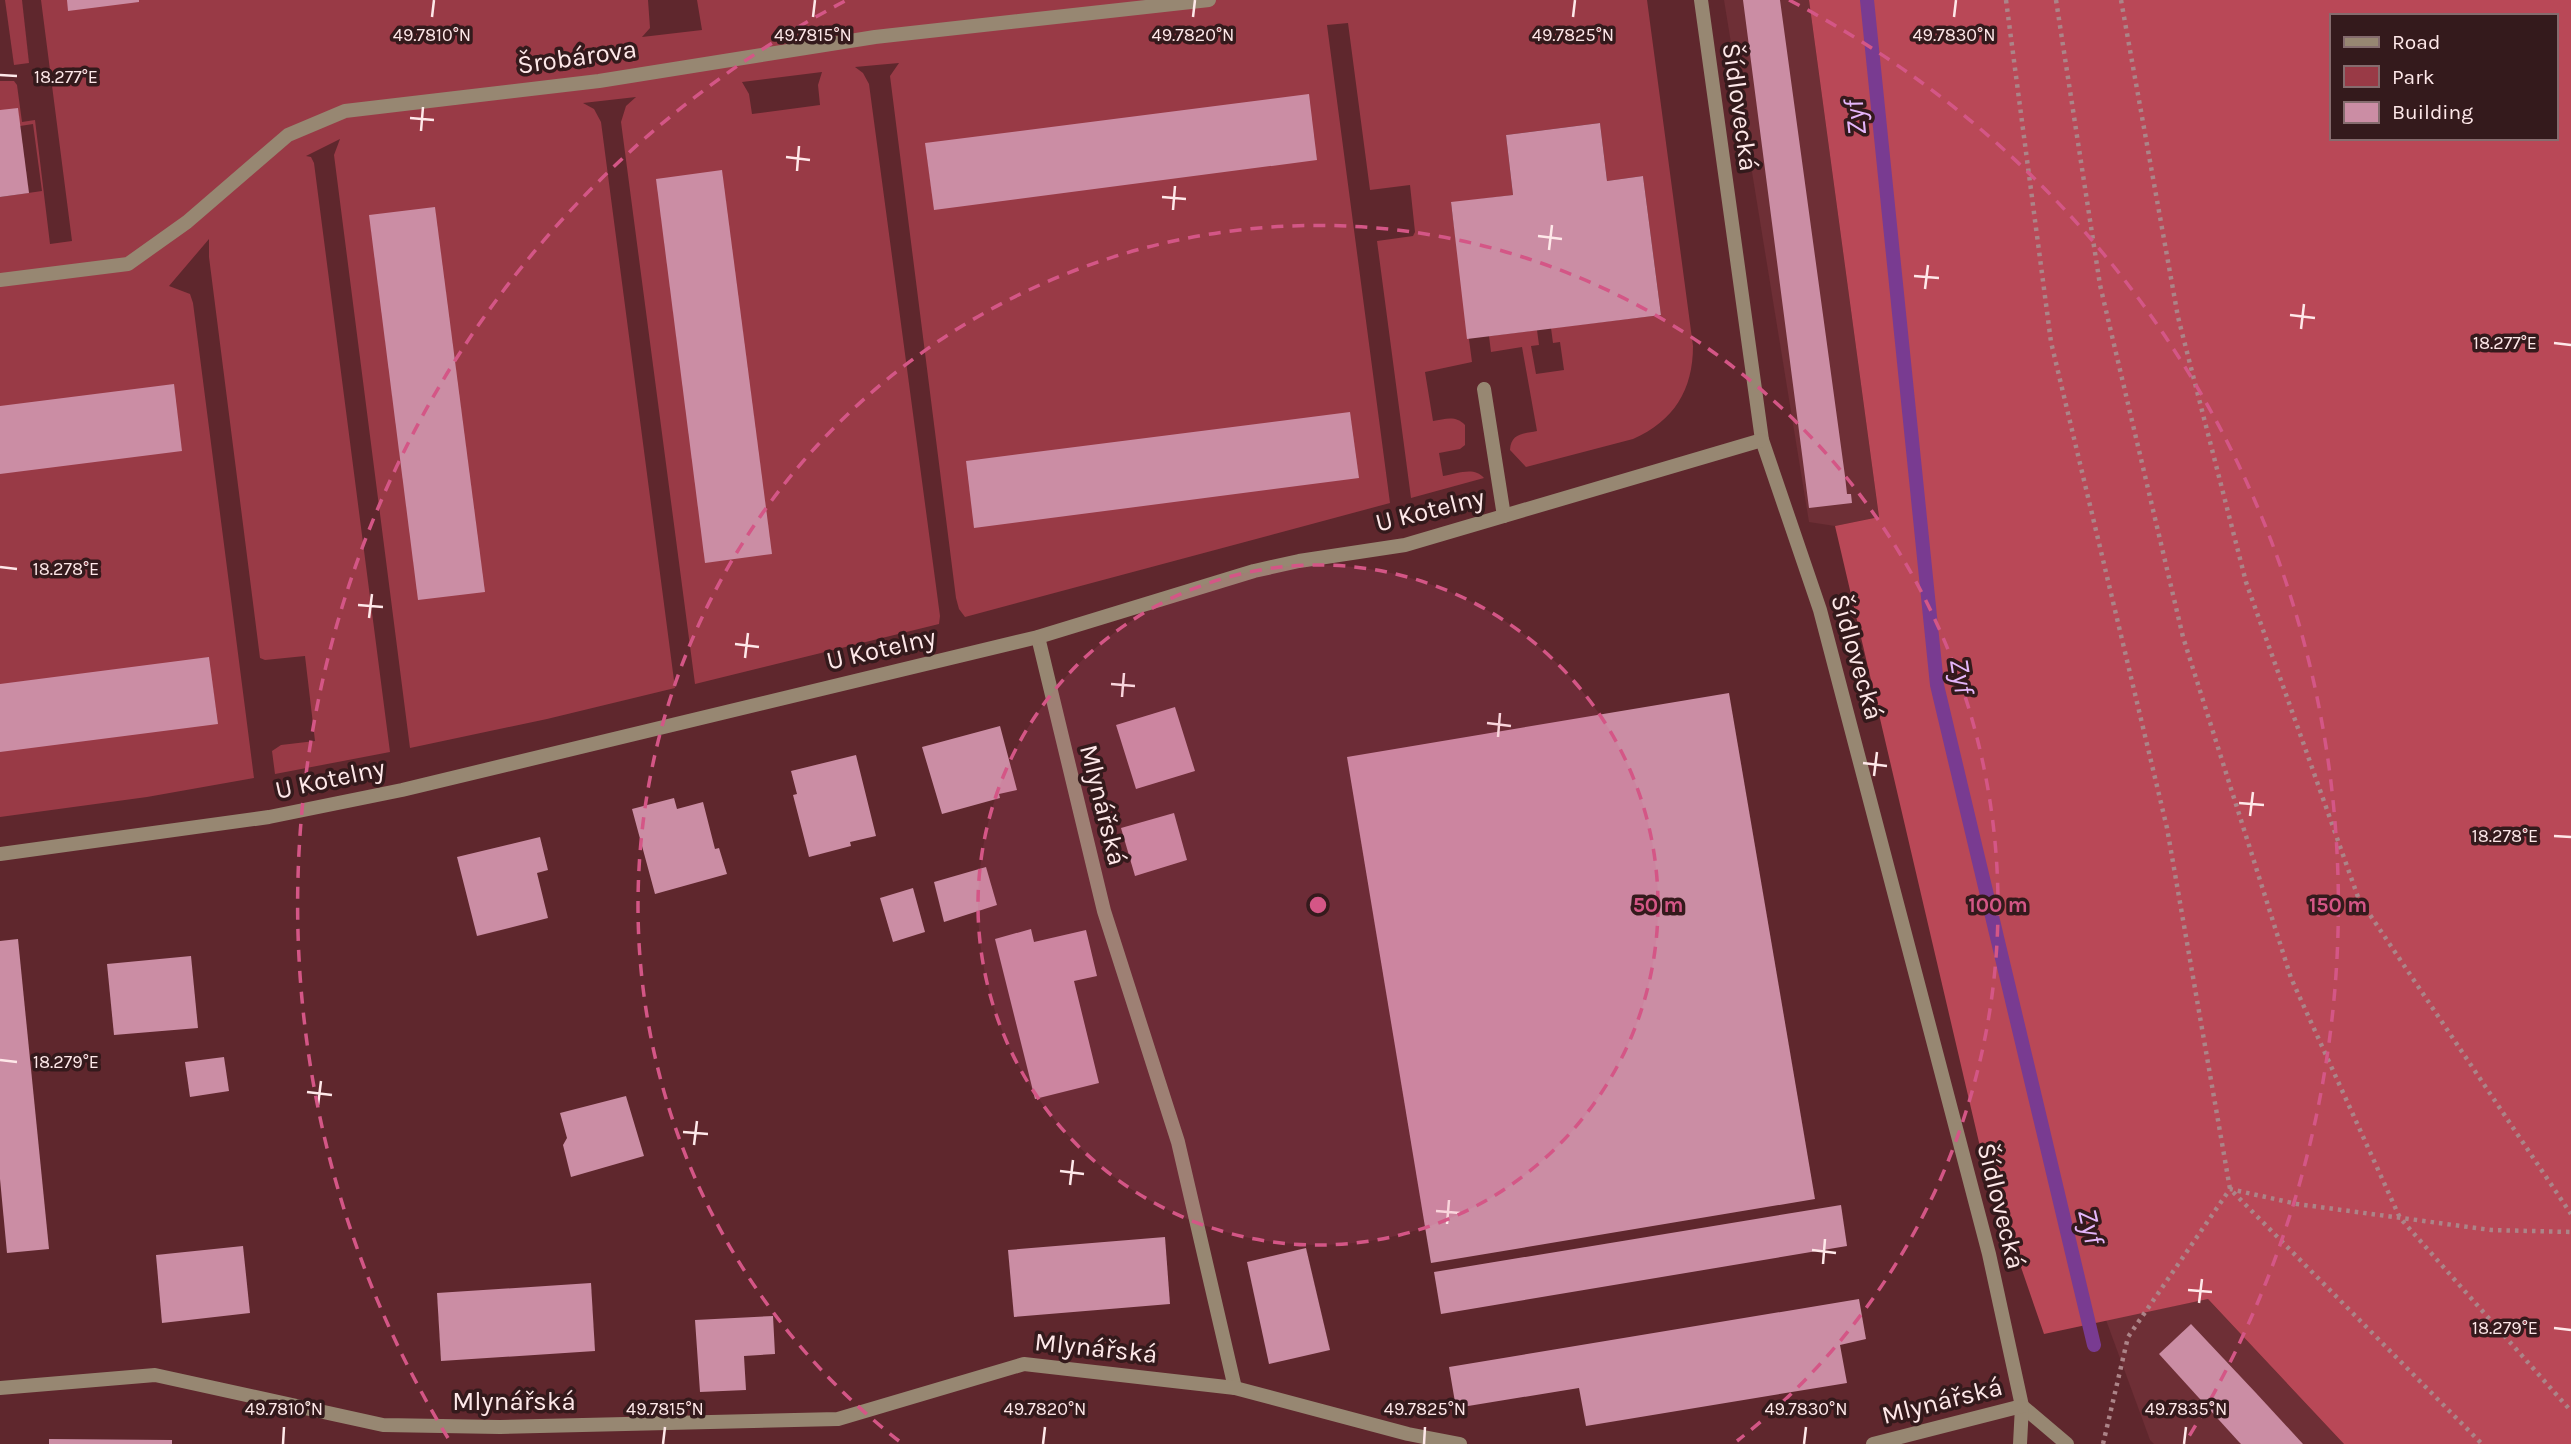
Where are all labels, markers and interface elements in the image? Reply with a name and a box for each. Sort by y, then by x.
legend [2330,14,2557,140]
text: 49.7810°N [393,24,471,46]
text: 49.7815°N [774,24,852,46]
text: 49.7820°N [1152,24,1234,46]
text: 49.7825°N [1532,24,1614,46]
text: 49.7830°N [1913,24,1995,46]
text: Road [2392,30,2440,54]
street label: Šrobárova [515,32,639,81]
street label: Šídlovecká [1716,41,1765,173]
text: Park [2392,65,2435,89]
text: 18.277°E [34,66,98,88]
water label: Zyf [1836,96,1873,138]
text: Building [2392,100,2473,124]
text: 18.277°E [2473,332,2537,354]
street label: U Kotelny [1372,481,1488,539]
text: 18.278°E [33,558,99,580]
street label: Šídlovecká [1824,590,1891,723]
street label: U Kotelny [823,621,939,677]
water label: Zyf [1943,656,1981,699]
street label: Mlynářská [1073,741,1133,869]
street label: U Kotelny [272,752,388,806]
text: 18.278°E [2472,825,2538,847]
centre of rings [1306,893,1330,917]
text: 50 m [1633,893,1683,917]
text: 100 m [1968,893,2028,917]
text: 150 m [2309,893,2367,917]
text: 18.279°E [33,1051,99,1073]
street label: Šídlovecká [1970,1139,2033,1272]
water label: Zyf [2071,1205,2112,1249]
text: 18.279°E [2472,1317,2538,1339]
street label: Mlynářská [1033,1326,1159,1370]
street label: Mlynářská [1878,1371,2006,1431]
street label: Mlynářská [452,1386,576,1417]
text: 49.7810°N [245,1398,323,1420]
text: 49.7815°N [626,1398,704,1420]
text: 49.7820°N [1004,1398,1086,1420]
text: 49.7825°N [1384,1398,1466,1420]
text: 49.7830°N [1765,1398,1847,1420]
text: 49.7835°N [2145,1398,2227,1420]

